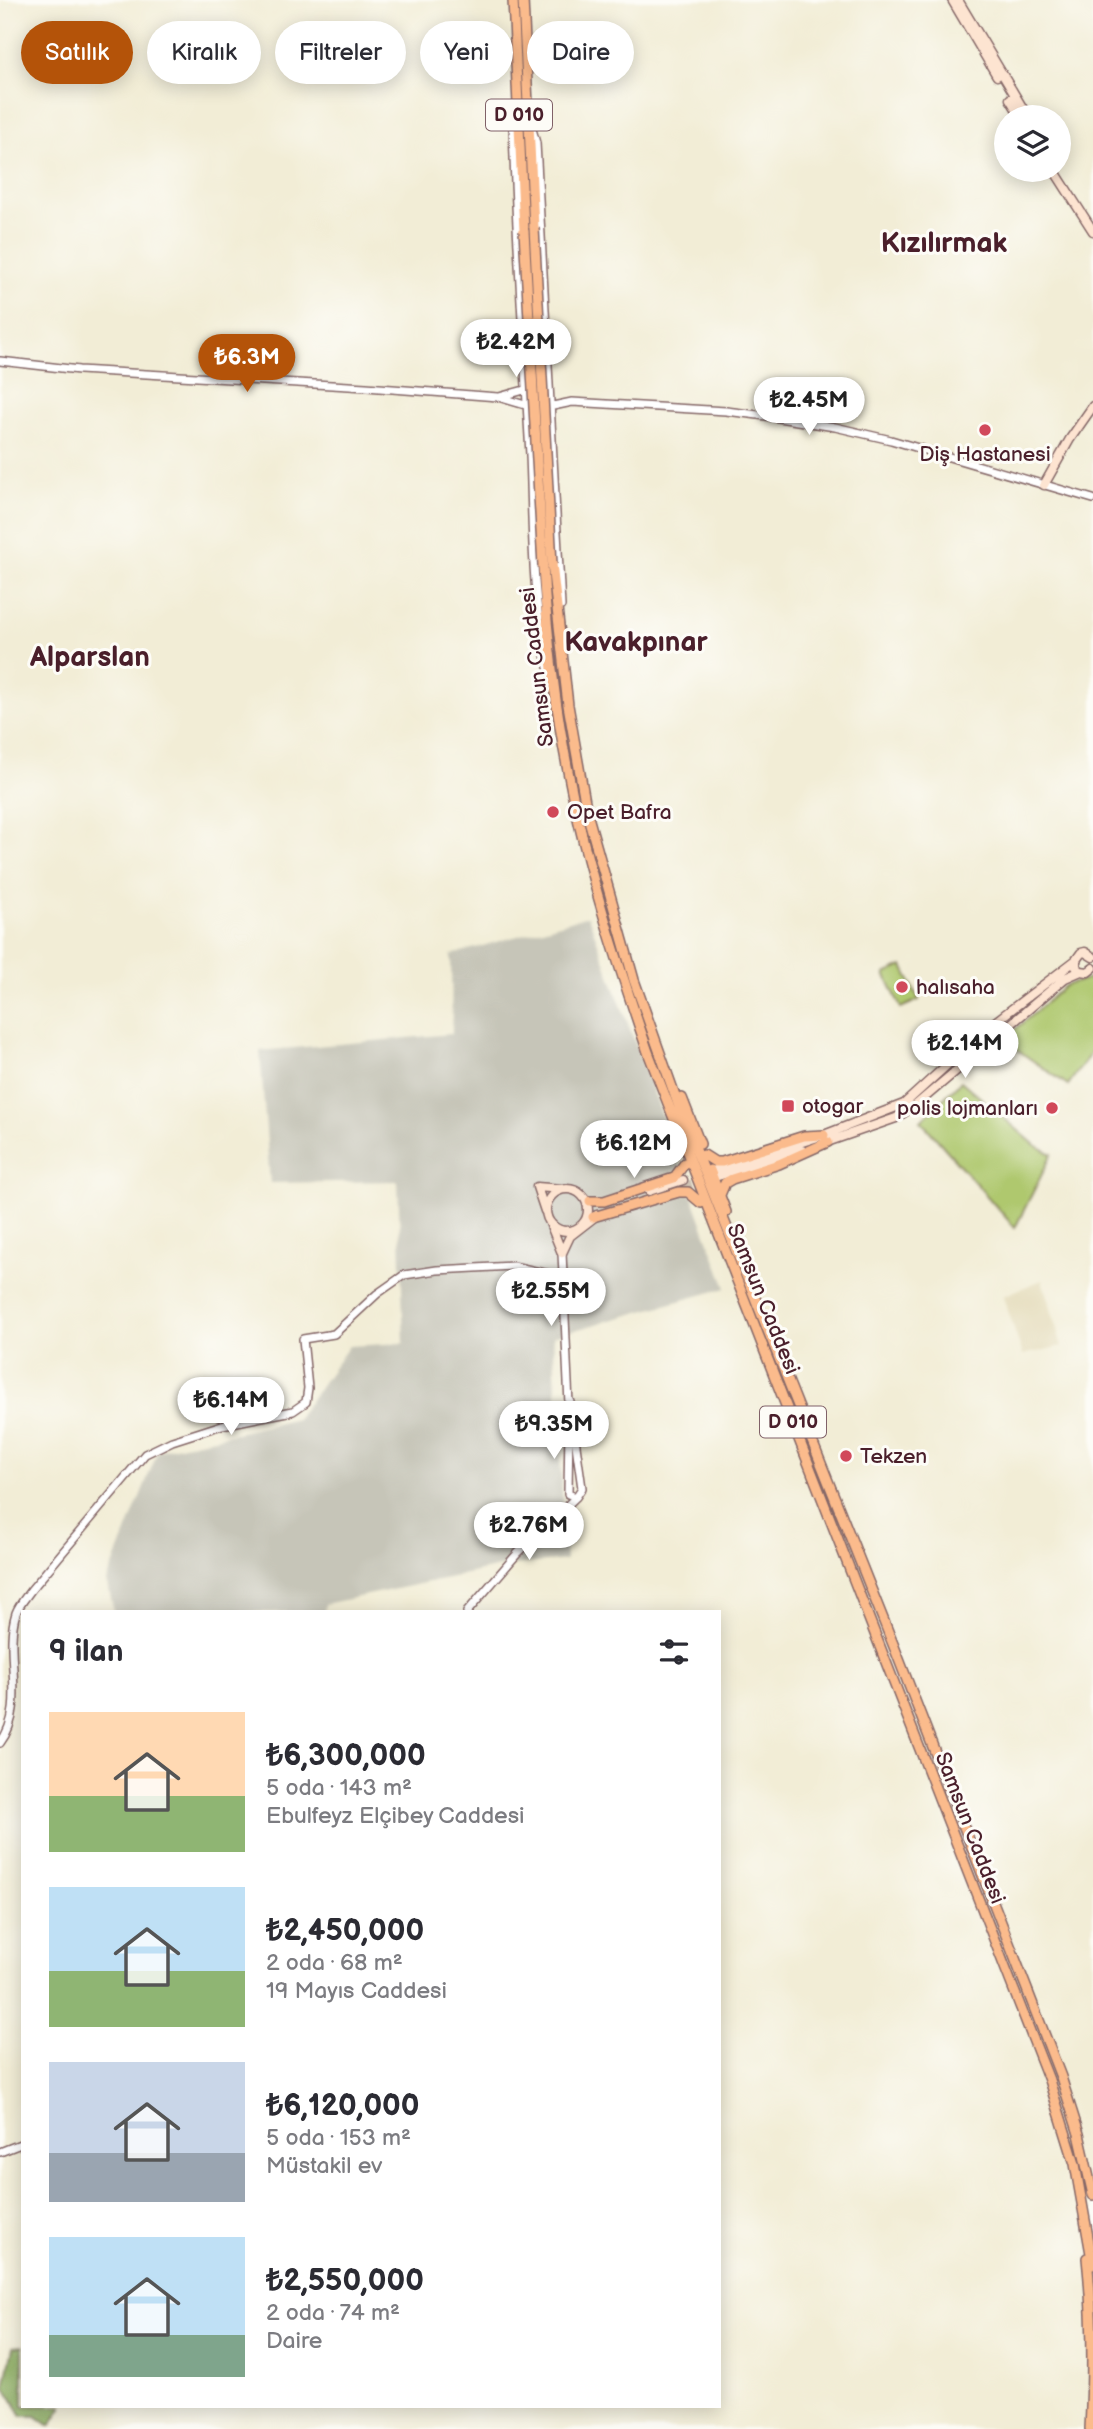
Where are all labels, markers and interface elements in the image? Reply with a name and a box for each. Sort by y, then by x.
chip: Satılık [21,21,133,84]
chip: Kiralık [147,21,261,84]
chip: Filtreler [275,21,406,84]
chip: Yeni [420,21,513,84]
chip: Daire [527,21,634,84]
road number: D 010 [486,99,552,130]
map controls [994,105,1071,182]
button: layers [994,105,1071,182]
district label: Kızılırmak [881,227,1007,260]
pin: ₺2.42M [459,320,573,379]
text: ₺2.42M [476,328,556,356]
pin: ₺6.3M [198,334,296,394]
text: ₺6.3M [214,343,280,371]
pin: ₺2.45M [752,378,866,437]
text: ₺2.45M [770,386,848,414]
marker: Diş Hastanesi [977,422,993,438]
place label: Diş Hastanesi [919,442,1051,467]
street label: Samsun Caddesi [515,586,559,748]
district label: Kavakpınar [564,626,708,659]
district label: Alparslan [29,641,150,674]
place label: Opet Bafra [567,800,672,825]
marker: Opet Bafra [545,804,561,820]
place label: halısaha [916,975,995,1000]
marker: halısaha [894,979,910,995]
pin: ₺2.14M [908,1020,1022,1080]
text: ₺2.14M [927,1029,1003,1057]
place label: otogar [802,1094,863,1119]
place label: polis lojmanları [897,1096,1038,1121]
marker: otogar [780,1098,796,1114]
marker: polis lojmanları [1044,1100,1060,1116]
pin: ₺6.12M [577,1120,691,1180]
text: ₺6.12M [596,1129,672,1157]
street label: Samsun Caddesi [721,1220,805,1378]
pin: ₺2.55M [494,1268,608,1328]
text: ₺2.55M [512,1277,590,1305]
pin: ₺6.14M [174,1378,288,1437]
text: ₺6.14M [193,1386,269,1414]
pin: ₺9.35M [497,1402,611,1461]
road number: D 010 [760,1406,826,1438]
text: ₺9.35M [515,1410,593,1438]
place label: Tekzen [860,1444,927,1469]
marker: Tekzen [838,1448,854,1464]
pin: ₺2.76M [472,1502,586,1562]
text: ₺2.76M [490,1511,568,1539]
icon: filters [655,1633,693,1671]
text: 9 ilan [49,1634,124,1670]
text: ₺6,300,000 [266,1738,426,1774]
icon: home [105,1740,189,1824]
street label: Samsun Caddesi [930,1749,1010,1907]
text: 5 oda · 143 m² [266,1774,412,1802]
text: Ebulfeyz Elçibey Caddesi [266,1802,525,1830]
text: ₺2,450,000 [266,1913,424,1949]
icon: home [105,1915,189,1999]
text: 2 oda · 68 m² [266,1949,403,1977]
text: 19 Mayıs Caddesi [266,1977,447,2005]
text: ₺6,120,000 [266,2088,419,2124]
icon: home [105,2090,189,2174]
text: 5 oda · 153 m² [266,2124,411,2152]
text: Müstakil ev [266,2152,382,2180]
text: ₺2,550,000 [266,2263,424,2299]
icon: home [105,2265,189,2349]
text: 2 oda · 74 m² [266,2299,400,2327]
text: Daire [266,2327,322,2355]

